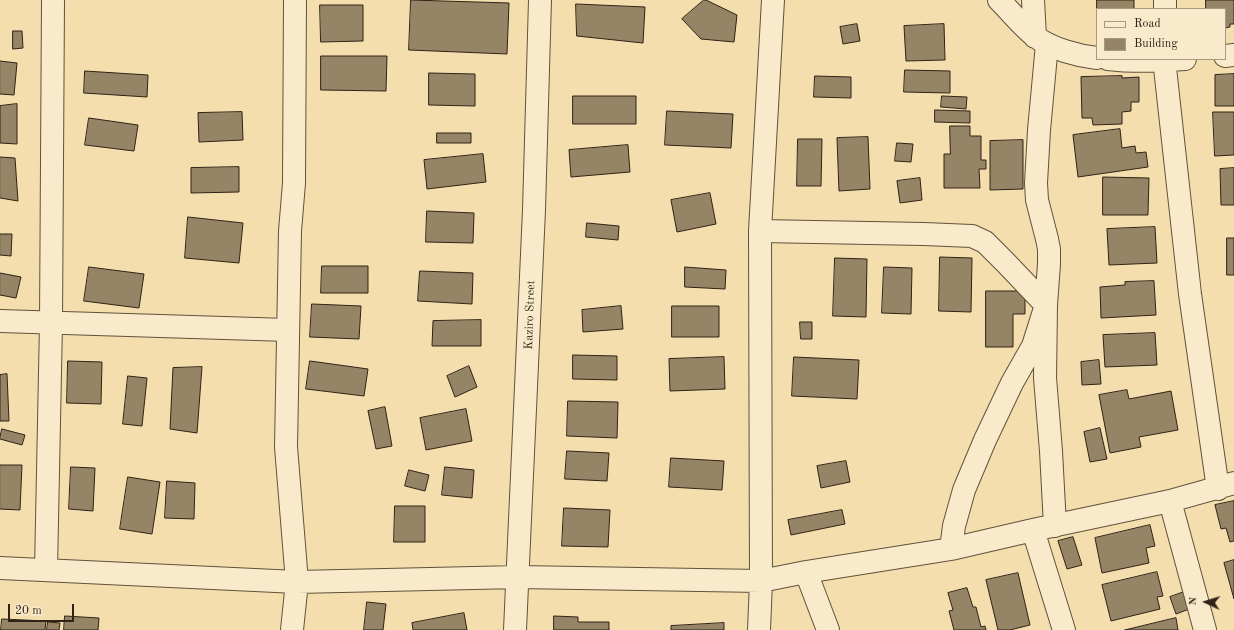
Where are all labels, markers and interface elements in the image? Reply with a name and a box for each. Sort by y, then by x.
legend [1096,8,1226,60]
text: Road [1134,18,1161,30]
text: Building [1134,38,1178,50]
street label: Kaziro Street [522,280,538,350]
north arrow [1186,582,1226,622]
scale bar [10,596,76,622]
text: N [1188,597,1199,606]
text: 20 m [15,605,42,617]

